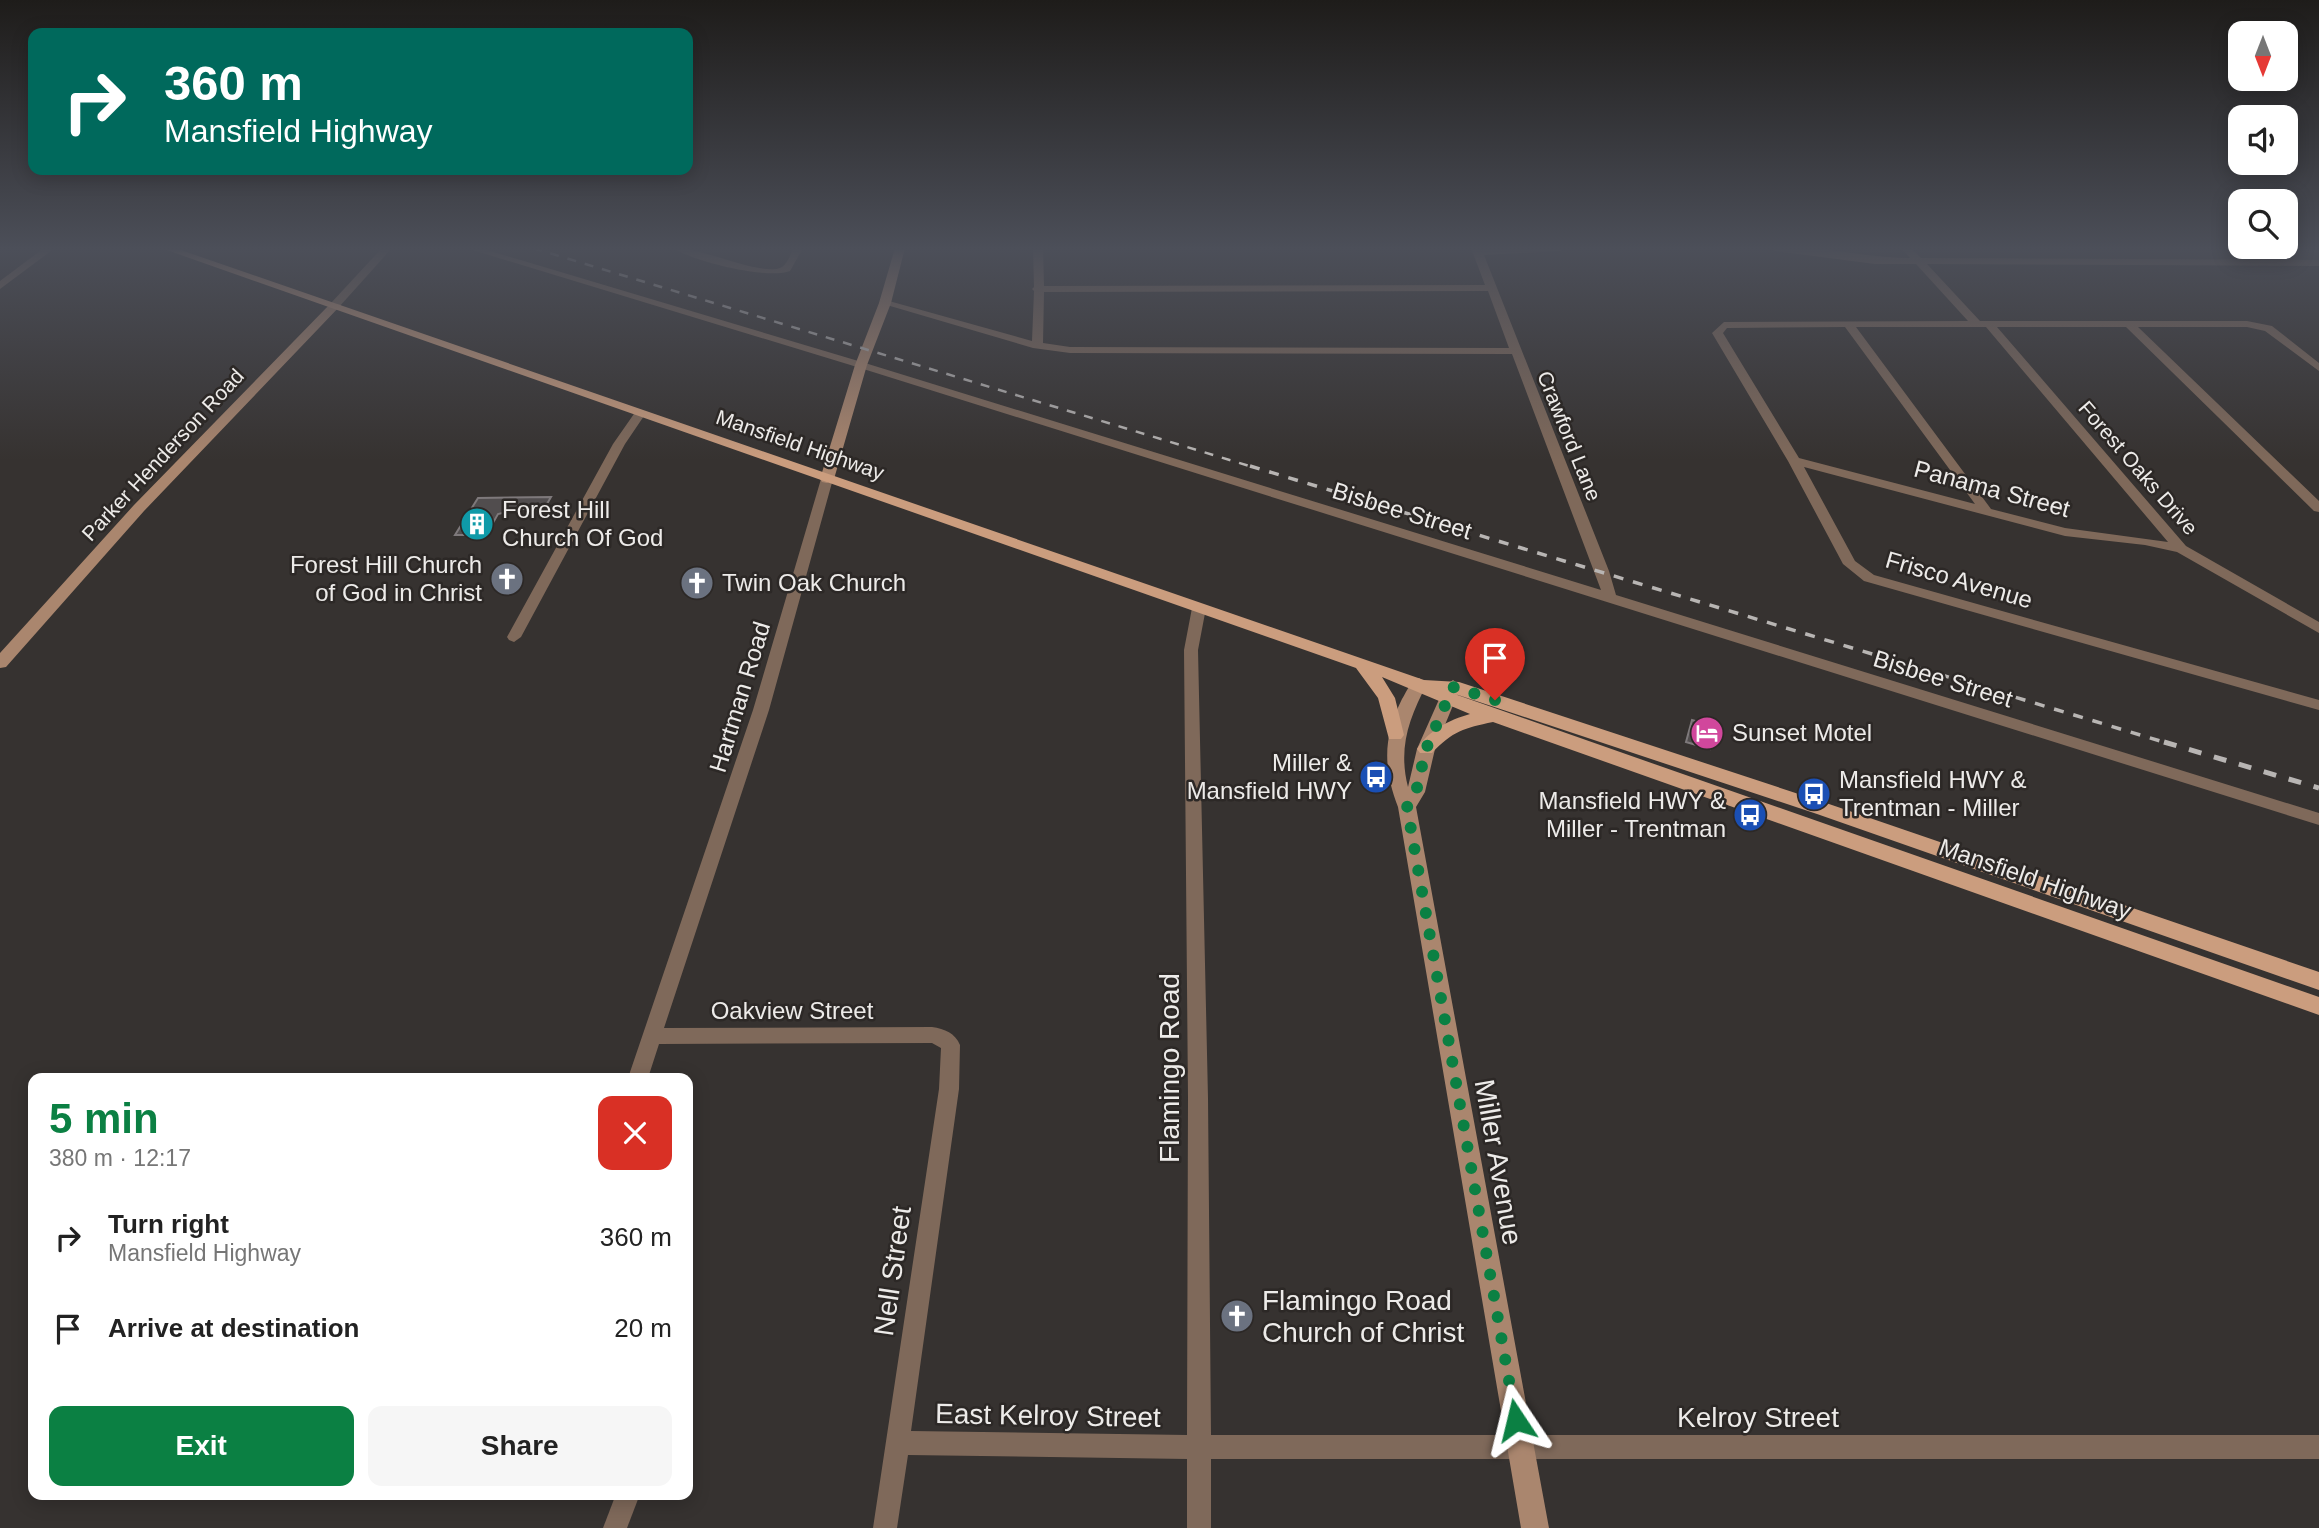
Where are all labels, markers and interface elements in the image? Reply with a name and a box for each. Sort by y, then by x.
north arrow [2228,21,2298,91]
map controls [2228,21,2298,259]
icon: right [49,56,140,147]
text: 360 m [164,56,303,110]
button: sound [2228,105,2298,175]
text: Mansfield Highway [164,113,433,149]
button: search [2228,189,2298,259]
street label: Parker Henderson Road [77,364,248,545]
street label: Crawford Lane [1533,368,1606,504]
street label: Forest Oaks Drive [2074,396,2203,539]
street label: Mansfield Highway [713,405,888,484]
street label: Panama Street [1911,455,2073,522]
street label: Bisbee Street [1329,477,1475,545]
place label: Forest Hill Church Of God [502,496,663,551]
building icon: Forest Hill Church Of God [458,505,496,543]
street label: Frisco Avenue [1883,546,2036,613]
place label: Forest Hill Church of God in Christ [290,551,482,606]
church icon: Forest Hill Church of God in Christ [488,560,526,598]
church icon: Twin Oak Church [678,564,716,602]
place label: Twin Oak Church [722,569,906,596]
street label: Hartman Road [704,618,775,775]
pin [1465,628,1525,700]
icon: arrive [1476,639,1514,677]
street label: Bisbee Street [1870,645,2016,713]
hotel icon: Sunset Motel [1688,714,1726,752]
place label: Sunset Motel [1732,719,1872,746]
place label: Miller & Mansfield HWY [1187,749,1352,804]
bus stop icon: Miller & Mansfield HWY [1357,758,1395,796]
place label: Mansfield HWY & Trentman - Miller [1839,766,2027,821]
bus stop icon: Mansfield HWY & Trentman - Miller [1795,775,1833,813]
place label: Mansfield HWY & Miller - Trentman [1538,787,1726,842]
bus stop icon: Mansfield HWY & Miller - Trentman [1731,796,1769,834]
street label: Mansfield Highway [1936,833,2135,924]
street label: Flamingo Road [1154,973,1185,1163]
street label: Oakview Street [711,997,874,1024]
street label: Miller Avenue [1469,1077,1528,1247]
text: 5 min [49,1095,159,1142]
button: close [598,1096,672,1170]
text: 380 m · 12:17 [49,1145,191,1171]
street label: Nell Street [868,1204,917,1338]
text: Turn right [108,1209,229,1239]
icon: right [49,1219,87,1257]
text: 360 m [600,1222,672,1252]
text: Mansfield Highway [108,1240,301,1266]
place label: Flamingo Road Church of Christ [1262,1285,1465,1348]
church icon: Flamingo Road Church of Christ [1218,1297,1256,1335]
icon: arrive [49,1310,87,1348]
text: Arrive at destination [108,1313,359,1343]
text: 20 m [614,1313,672,1343]
position arrow [1479,1383,1553,1457]
street label: East Kelroy Street [935,1398,1161,1433]
street label: Kelroy Street [1677,1402,1839,1433]
button: Exit [49,1406,354,1486]
button: Share [368,1406,672,1486]

